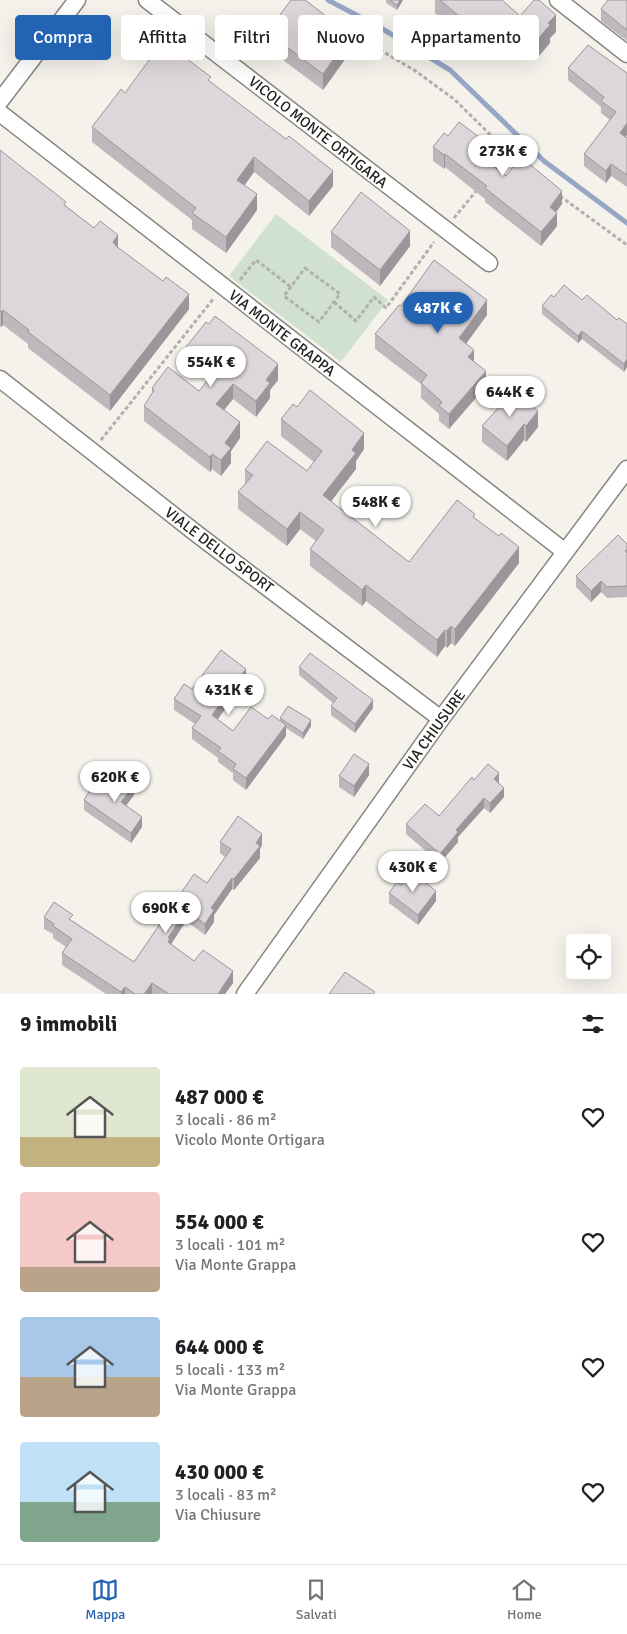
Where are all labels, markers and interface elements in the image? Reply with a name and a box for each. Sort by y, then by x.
chip: Compra [15,15,111,60]
chip: Affitta [121,15,205,60]
chip: Filtri [215,15,288,60]
chip: Nuovo [298,15,383,60]
chip: Appartamento [393,15,539,60]
street label: VICOLO MONTE ORTIGARA [245,72,391,192]
pin: 273K € [462,134,544,177]
text: 273K € [479,141,527,161]
street label: VIA MONTE GRAPPA [225,286,339,380]
pin: 487K € [397,292,479,334]
text: 487K € [414,298,462,318]
pin: 554K € [170,346,252,388]
text: 554K € [187,352,235,372]
pin: 644K € [469,376,551,418]
text: 644K € [486,382,534,402]
pin: 548K € [335,486,417,528]
text: 548K € [352,492,400,512]
street label: VIALE DELLO SPORT [161,503,277,597]
pin: 431K € [188,674,270,716]
text: 431K € [205,680,253,700]
street label: VIA CHIUSURE [399,686,469,774]
pin: 620K € [74,760,156,803]
text: 620K € [91,767,139,787]
pin: 430K € [372,850,454,893]
text: 430K € [389,857,437,877]
pin: 690K € [125,892,207,934]
text: 690K € [142,898,190,918]
map controls [566,934,611,979]
button: locate [566,934,611,979]
icon: filters [579,1010,607,1038]
text: 9 immobili [20,1011,117,1037]
text: 487 000 € [175,1084,264,1110]
icon: home [60,1087,120,1147]
icon: heart [579,1103,607,1131]
text: 3 locali · 86 m² [175,1110,277,1130]
text: Vicolo Monte Ortigara [175,1130,325,1150]
text: 554 000 € [175,1209,264,1235]
icon: home [60,1212,120,1272]
icon: heart [579,1228,607,1256]
text: 3 locali · 101 m² [175,1235,285,1255]
text: Via Monte Grappa [175,1255,296,1275]
text: 644 000 € [175,1334,264,1360]
icon: home [60,1337,120,1397]
icon: heart [579,1353,607,1381]
text: 5 locali · 133 m² [175,1360,285,1380]
text: Via Monte Grappa [175,1380,296,1400]
text: 430 000 € [175,1459,264,1485]
icon: home [60,1462,120,1522]
icon: heart [579,1478,607,1506]
text: 3 locali · 83 m² [175,1485,277,1505]
text: Via Chiusure [175,1505,261,1525]
tab: Mappa [85,1576,125,1623]
tab: Salvati [296,1576,337,1623]
tab: Home [507,1576,542,1623]

